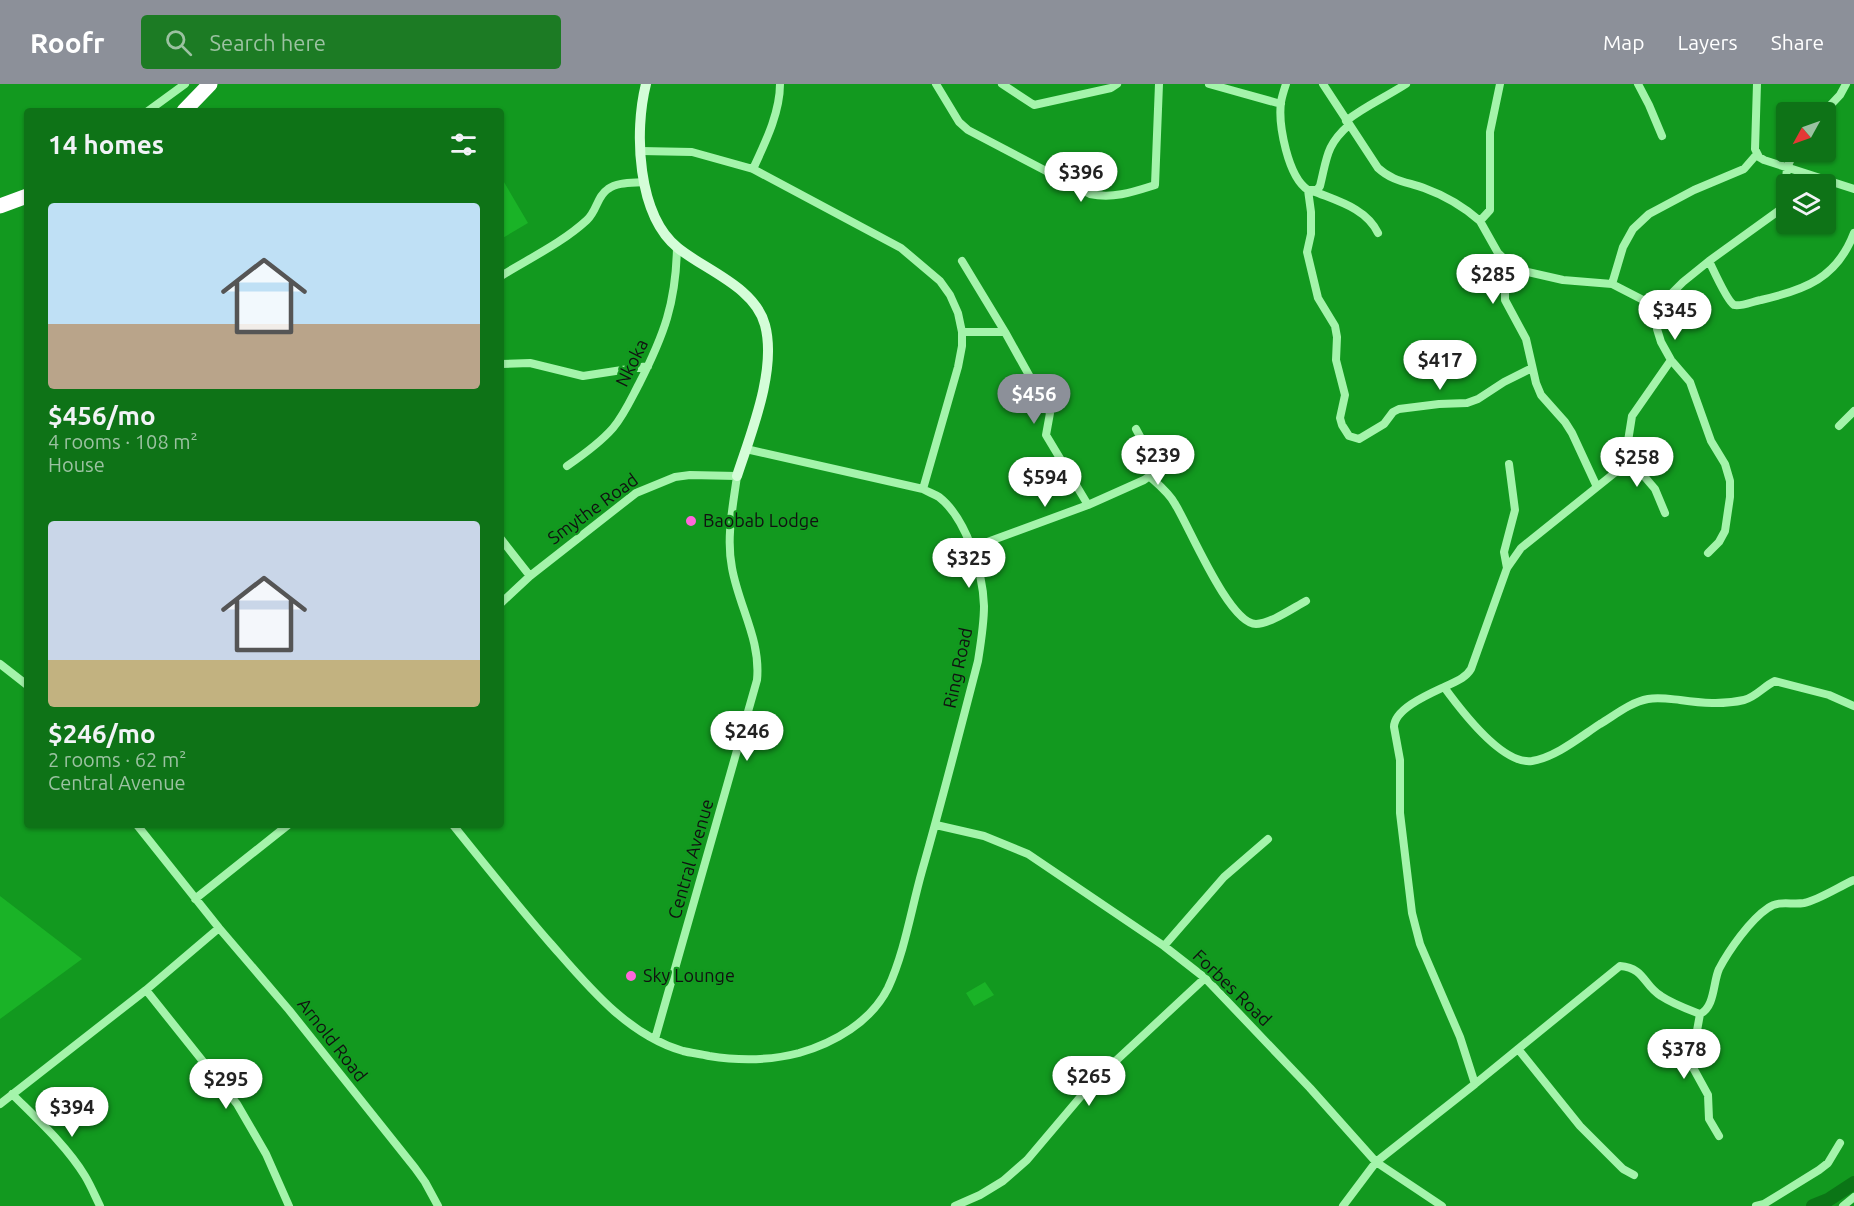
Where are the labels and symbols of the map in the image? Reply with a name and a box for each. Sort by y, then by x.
north arrow [1776,102,1836,162]
pin: $396 [1045,152,1117,203]
pin: $285 [1457,254,1529,305]
pin: $345 [1639,290,1711,341]
street label: Nkoka [611,336,651,390]
pin: $417 [1404,340,1476,391]
pin: $456 [998,374,1070,425]
pin: $239 [1122,435,1194,486]
pin: $258 [1601,437,1673,488]
pin: $594 [1009,457,1081,508]
street label: Smythe Road [543,469,641,548]
place label: Baobab Lodge [703,510,819,530]
marker: Baobab Lodge [684,514,698,528]
pin: $325 [933,538,1005,589]
street label: Ring Road [939,626,975,710]
pin: $246 [711,711,783,762]
street label: Central Avenue [663,796,717,921]
street label: Forbes Road [1190,945,1276,1029]
place label: Sky Lounge [643,965,735,985]
marker: Sky Lounge [624,969,638,983]
street label: Arnold Road [294,994,372,1085]
pin: $378 [1648,1029,1720,1080]
pin: $265 [1053,1056,1125,1107]
pin: $295 [190,1059,262,1110]
pin: $394 [36,1087,108,1138]

